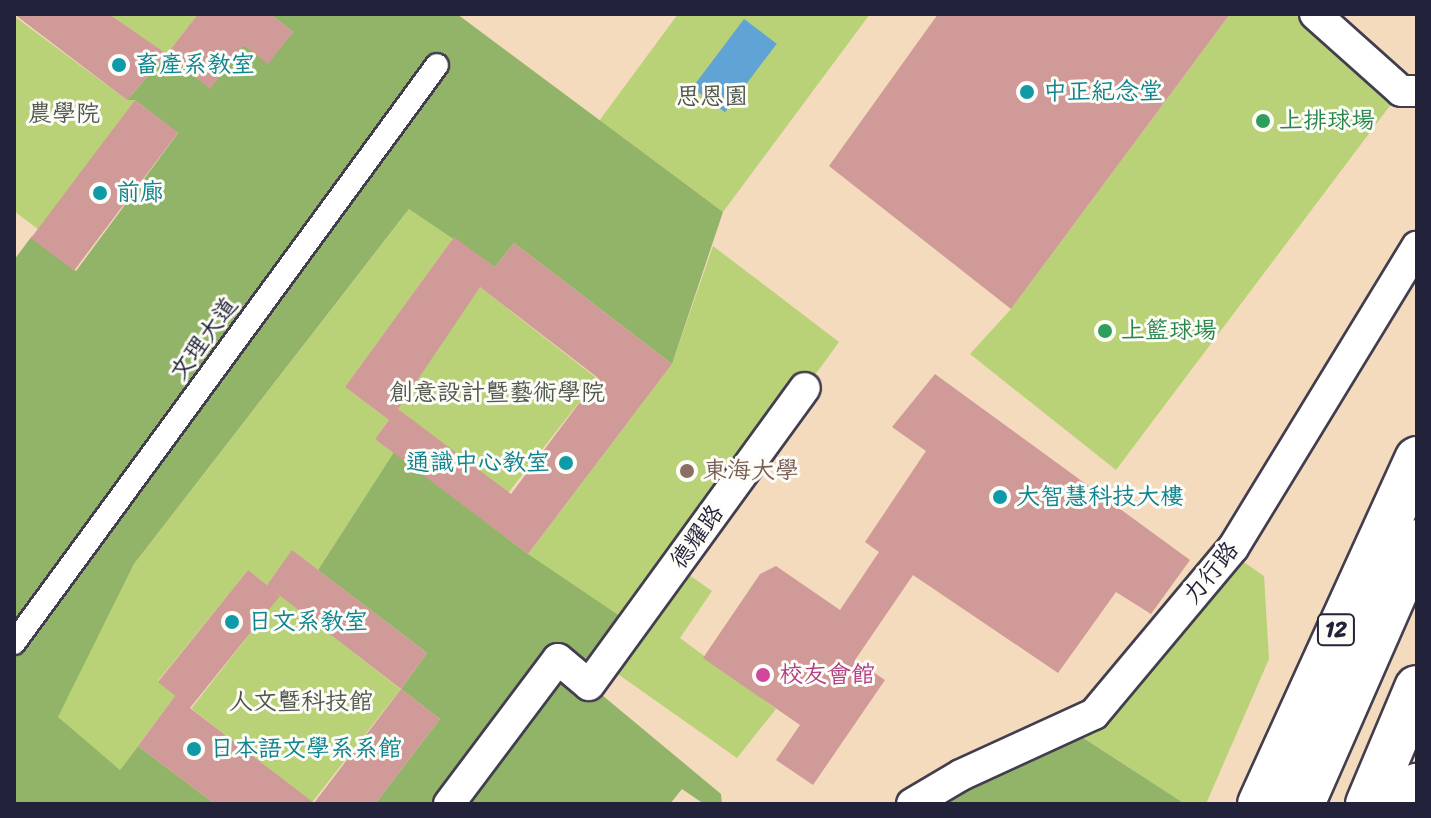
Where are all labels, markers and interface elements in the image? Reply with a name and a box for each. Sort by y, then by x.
place label: 畜產系教室 [135,51,255,79]
marker: 畜產系教室 [110,56,128,74]
place label: 中正紀念堂 [1043,78,1163,106]
park label: 思恩園 [676,83,748,111]
marker: 中正紀念堂 [1018,83,1036,101]
park label: 農學院 [28,100,100,128]
place label: 上排球場 [1279,107,1375,135]
marker: 上排球場 [1254,112,1272,130]
place label: 前廊 [116,179,164,207]
marker: 前廊 [91,184,109,202]
street label: 文理大道 [164,292,244,386]
place label: 上籃球場 [1121,317,1217,345]
marker: 上籃球場 [1096,322,1114,340]
park label: 創意設計暨藝術學院 [389,379,605,407]
place label: 通識中心教室 [406,449,550,477]
marker: 通識中心教室 [557,454,575,472]
place label: 東海大學 [703,457,799,485]
marker: 東海大學 [678,462,696,480]
place label: 大智慧科技大樓 [1016,483,1184,511]
marker: 大智慧科技大樓 [991,488,1009,506]
street label: 德耀路 [664,499,730,575]
street label: 力行路 [1177,536,1245,610]
place label: 日文系教室 [248,608,368,636]
road number: 12 [1316,612,1356,648]
marker: 日文系教室 [223,613,241,631]
place label: 校友會館 [779,661,875,689]
marker: 校友會館 [754,666,772,684]
park label: 人文暨科技館 [229,688,373,716]
place label: 日本語文學系系館 [210,735,402,763]
marker: 日本語文學系系館 [185,740,203,758]

